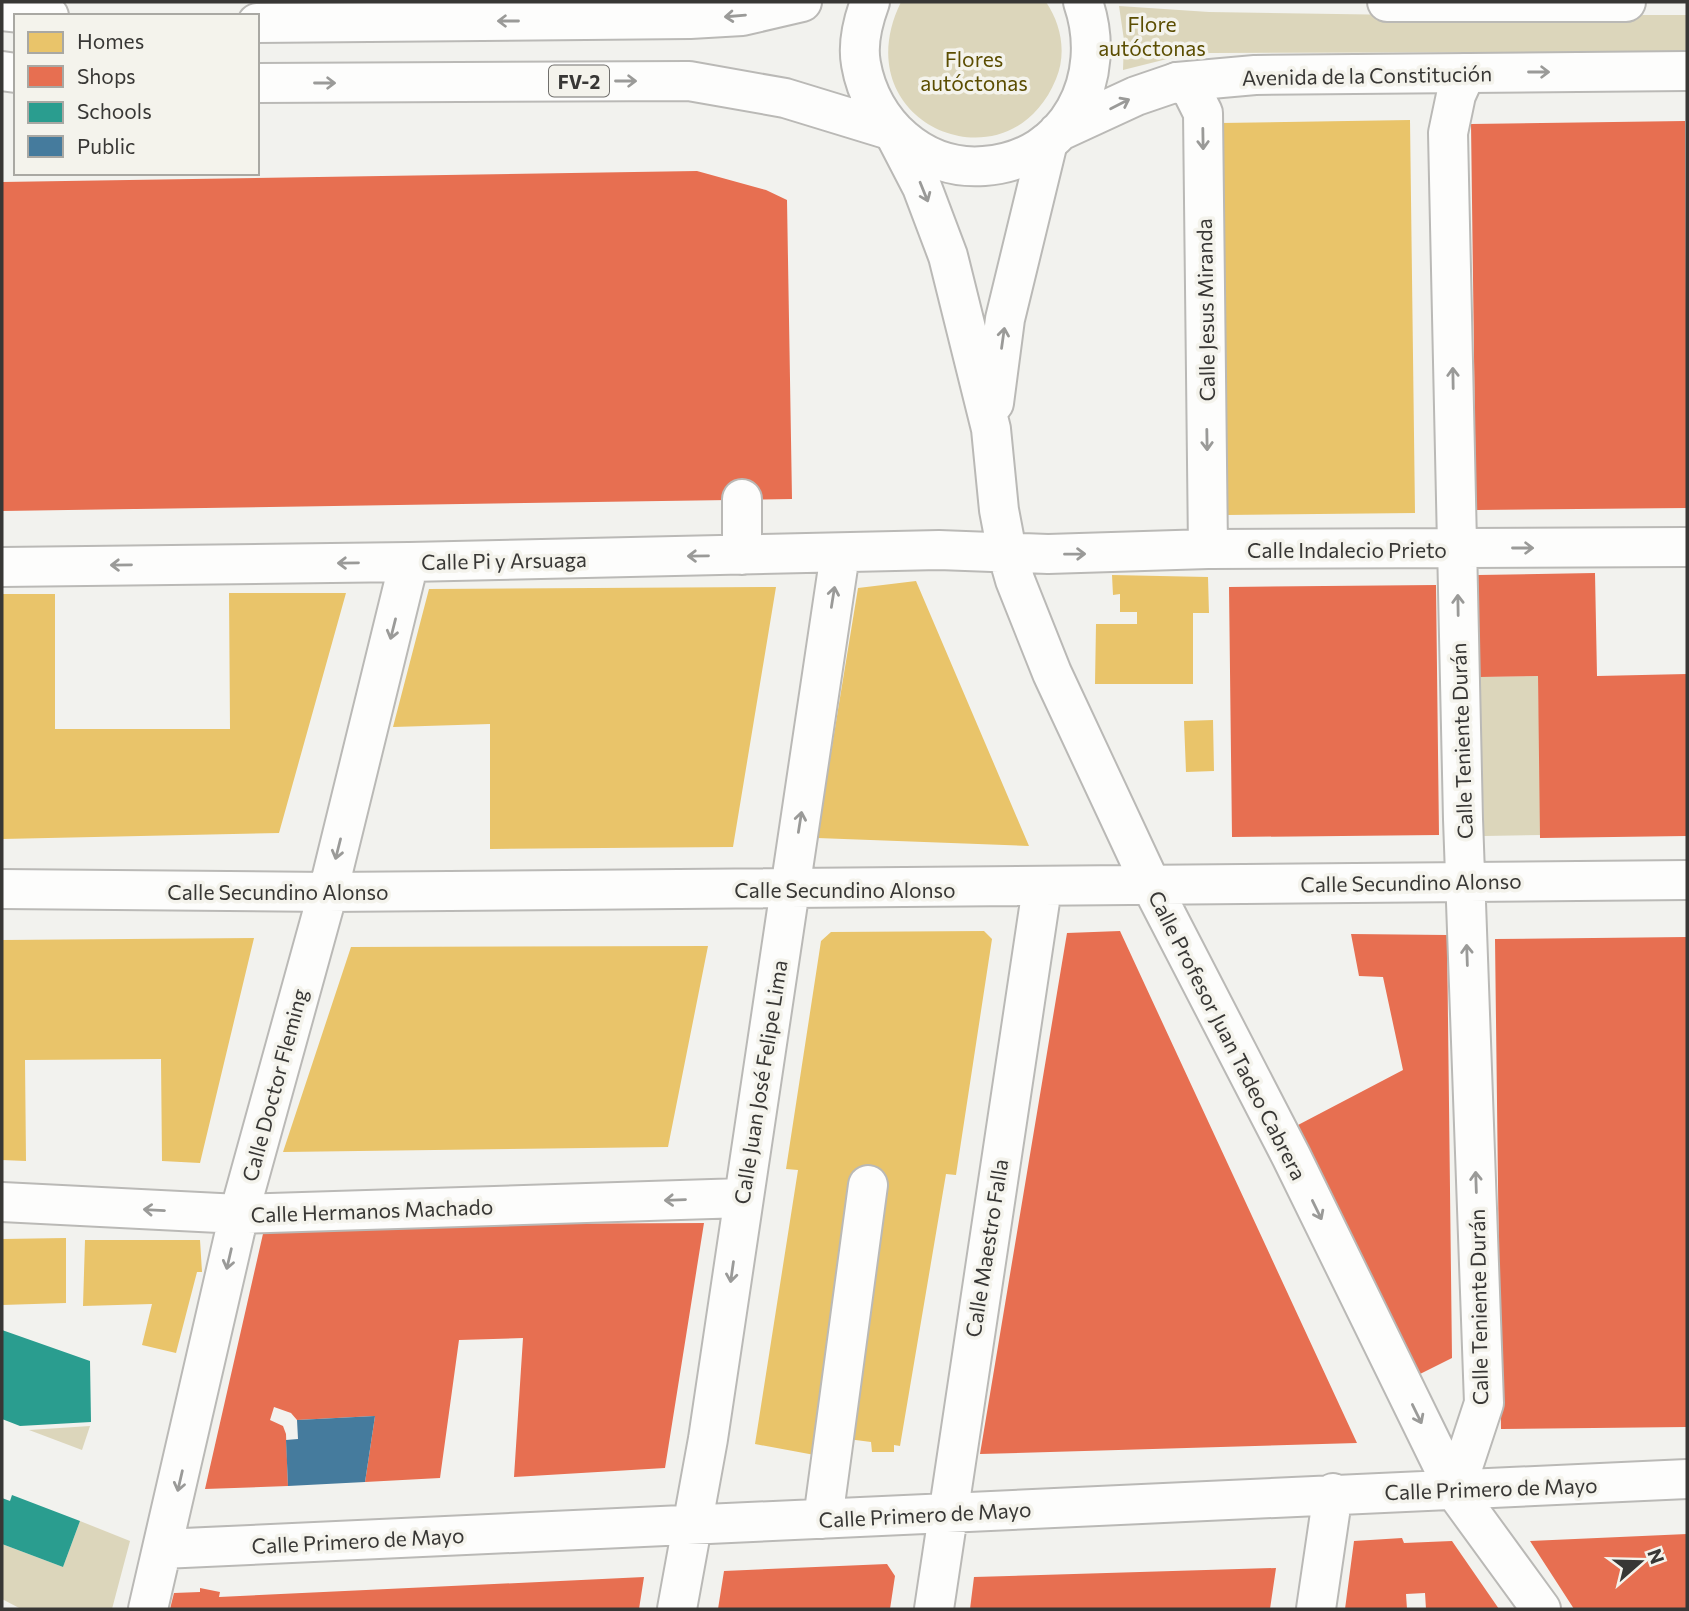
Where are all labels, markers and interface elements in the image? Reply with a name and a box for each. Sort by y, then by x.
one-way arrow [725,10,747,23]
park label: Flore autóctonas [1098,11,1206,60]
legend [14,14,259,175]
one-way arrow [497,14,520,28]
text: Homes [77,28,144,53]
park label: Flores autóctonas [920,46,1028,95]
street label: Avenida de la Constitución [1242,60,1492,90]
text: Shops [77,63,136,88]
one-way arrow [1527,65,1550,79]
road number: FV-2 [549,66,609,96]
one-way arrow [615,74,638,88]
one-way arrow [314,76,337,90]
one-way arrow [1109,97,1130,110]
text: Schools [77,98,152,123]
one-way arrow [1196,127,1210,150]
text: Public [77,133,135,158]
one-way arrow [918,181,931,203]
street label: Calle Jesus Miranda [1191,218,1219,402]
one-way arrow [996,327,1009,349]
one-way arrow [1446,366,1460,389]
one-way arrow [1200,428,1214,451]
street label: Calle Indalecio Prieto [1247,537,1447,562]
one-way arrow [1511,541,1534,554]
street label: Calle Pi y Arsuaga [421,546,587,574]
one-way arrow [1063,547,1086,561]
one-way arrow [687,550,710,563]
one-way arrow [337,556,360,570]
one-way arrow [110,559,133,572]
one-way arrow [827,586,840,609]
one-way arrow [1451,594,1464,617]
one-way arrow [386,617,399,639]
street label: Calle Teniente Durán [1445,642,1477,840]
one-way arrow [793,811,806,834]
one-way arrow [331,838,344,860]
street label: Calle Secundino Alonso [1300,868,1522,896]
street label: Calle Secundino Alonso [734,877,956,902]
street label: Calle Secundino Alonso [167,879,389,904]
street label: Calle Profesor Juan Tadeo Cabrera [1144,886,1312,1184]
one-way arrow [1461,944,1474,967]
street label: Calle Juan José Felipe Lima [728,958,792,1206]
street label: Calle Doctor Fleming [236,986,312,1184]
street label: Calle Maestro Falla [960,1157,1012,1339]
one-way arrow [1469,1171,1482,1194]
street label: Calle Hermanos Machado [250,1193,494,1227]
one-way arrow [663,1194,686,1207]
one-way arrow [1311,1199,1324,1220]
one-way arrow [142,1203,165,1216]
street label: Calle Teniente Durán [1464,1209,1492,1405]
one-way arrow [222,1247,235,1269]
one-way arrow [725,1260,738,1283]
one-way arrow [1411,1403,1424,1424]
one-way arrow [172,1469,186,1492]
street label: Calle Primero de Mayo [1384,1472,1598,1504]
street label: Calle Primero de Mayo [818,1496,1032,1532]
street label: Calle Primero de Mayo [251,1522,465,1558]
north arrow [1605,1527,1675,1597]
text: N [1643,1545,1670,1567]

